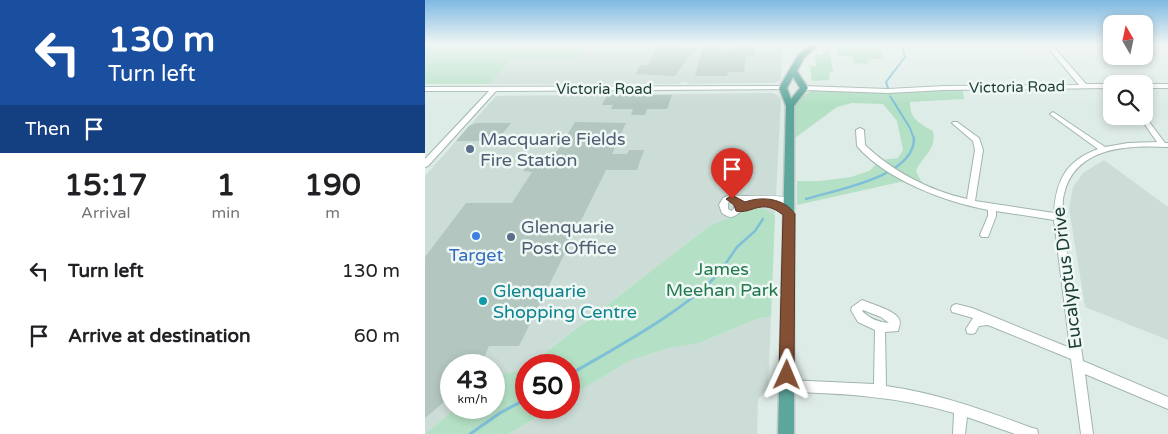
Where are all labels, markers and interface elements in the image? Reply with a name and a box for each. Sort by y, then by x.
north arrow [1103,15,1153,65]
map controls [1103,15,1153,125]
text: 130 m [108,19,215,61]
icon: left [25,20,90,85]
text: Turn left [108,61,196,87]
button: search [1103,75,1153,125]
street label: Victoria Road [969,77,1065,97]
street label: Victoria Road [556,80,652,98]
icon: arrive [80,115,108,143]
text: Then [25,118,70,140]
place label: Macquarie Fields Fire Station [480,128,626,171]
marker: Macquarie Fields Fire Station [464,143,476,155]
pin [711,148,753,199]
icon: arrive [718,155,746,183]
text: 15:17 [64,167,147,204]
text: 1 [216,167,235,204]
text: 190 [304,167,361,204]
text: Arrival [81,203,131,223]
text: min [212,203,240,223]
text: m [325,203,340,223]
street label: Eucalyptus Drive [1047,206,1087,350]
place label: Glenquarie Post Office [521,216,617,259]
marker: Target [470,230,482,242]
marker: Glenquarie Post Office [505,231,517,243]
place label: Target [449,244,503,266]
icon: left [25,257,53,285]
park label: James Meehan Park [666,258,779,301]
text: Turn left [68,260,144,282]
text: 130 m [342,260,400,282]
place label: Glenquarie Shopping Centre [493,280,637,323]
marker: Glenquarie Shopping Centre [477,295,489,307]
icon: arrive [25,322,53,350]
text: Arrive at destination [68,325,251,347]
text: 60 m [354,325,400,347]
position arrow [760,348,812,400]
speed limit sign: 50 [515,354,580,419]
text: 43 [457,365,488,395]
text: km/h [457,392,488,406]

